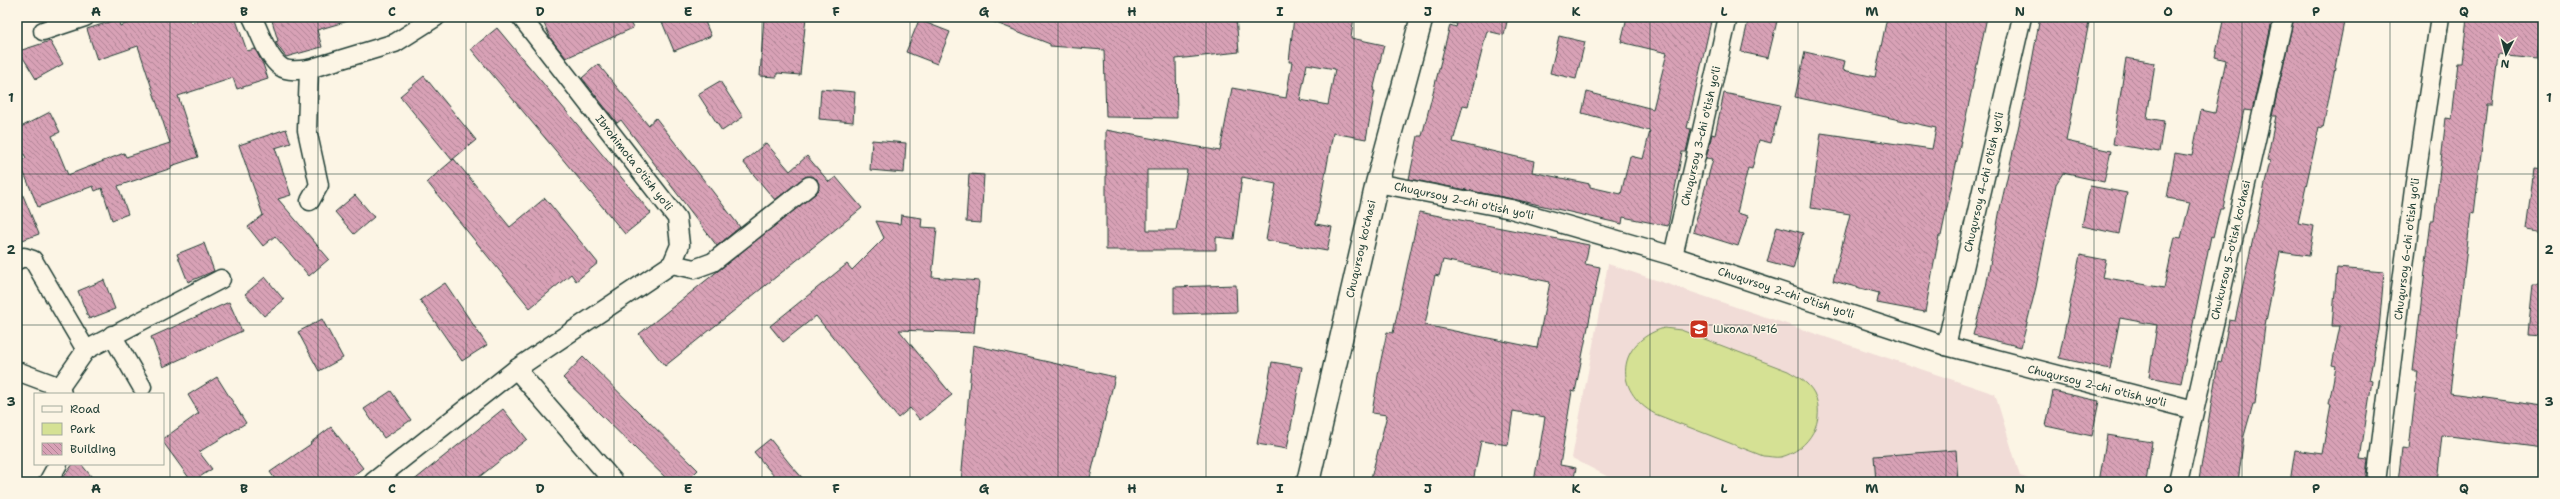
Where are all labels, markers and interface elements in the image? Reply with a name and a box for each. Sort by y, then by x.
text: A [91,3,101,20]
text: B [240,3,248,20]
text: C [388,3,396,20]
text: D [535,3,545,20]
text: E [684,3,693,20]
text: F [832,3,840,20]
text: G [979,3,990,20]
text: H [1127,3,1137,20]
text: I [1276,3,1284,20]
text: J [1424,3,1432,20]
text: K [1572,3,1581,20]
text: L [1720,3,1728,20]
text: M [1865,3,1879,20]
text: N [2015,3,2025,20]
text: O [2163,3,2173,20]
text: P [2312,3,2320,20]
text: Q [2459,3,2469,20]
north arrow [2486,34,2526,74]
text: N [2500,56,2510,71]
street label: Chuqursoy 3-chi o'tish yo'li [1678,65,1724,207]
text: 1 [8,89,14,106]
text: 1 [2546,89,2552,106]
street label: Chuqursoy 4-chi o'tish yo'li [1961,110,2007,254]
street label: Ibrohimota o'tish yo'li [592,112,676,214]
street label: Chuqursoy 6-chi o'tish yo'li [2391,177,2423,321]
street label: Chuqursoy 2-chi o'tish yo'li [1393,179,1535,223]
street label: Chukursoy 5-o'tish ko'chasi [2208,179,2254,321]
street label: Chuqursoy ko'chasi [1342,199,1380,299]
text: 2 [6,241,16,258]
text: 2 [2544,241,2554,258]
street label: Chuqursoy 2-chi o'tish yo'li [1716,264,1856,322]
school or university icon: Школа №16 [1688,318,1710,340]
place label: Школа №16 [1713,322,1778,337]
street label: Chuqursoy 2-chi o'tish yo'li [2026,361,2168,411]
text: 3 [6,393,16,410]
legend [34,393,164,465]
text: 3 [2544,393,2554,410]
text: Road [70,401,101,417]
text: Park [70,421,96,437]
text: Building [70,441,116,457]
text: A [91,480,101,497]
text: B [240,480,248,497]
text: C [388,480,396,497]
text: D [535,480,545,497]
text: E [684,480,693,497]
text: F [832,480,840,497]
text: G [979,480,990,497]
text: H [1127,480,1137,497]
text: I [1276,480,1284,497]
text: J [1424,480,1432,497]
text: K [1572,480,1581,497]
text: L [1720,480,1728,497]
text: M [1865,480,1879,497]
text: N [2015,480,2025,497]
text: O [2163,480,2173,497]
text: P [2312,480,2320,497]
text: Q [2459,480,2469,497]

